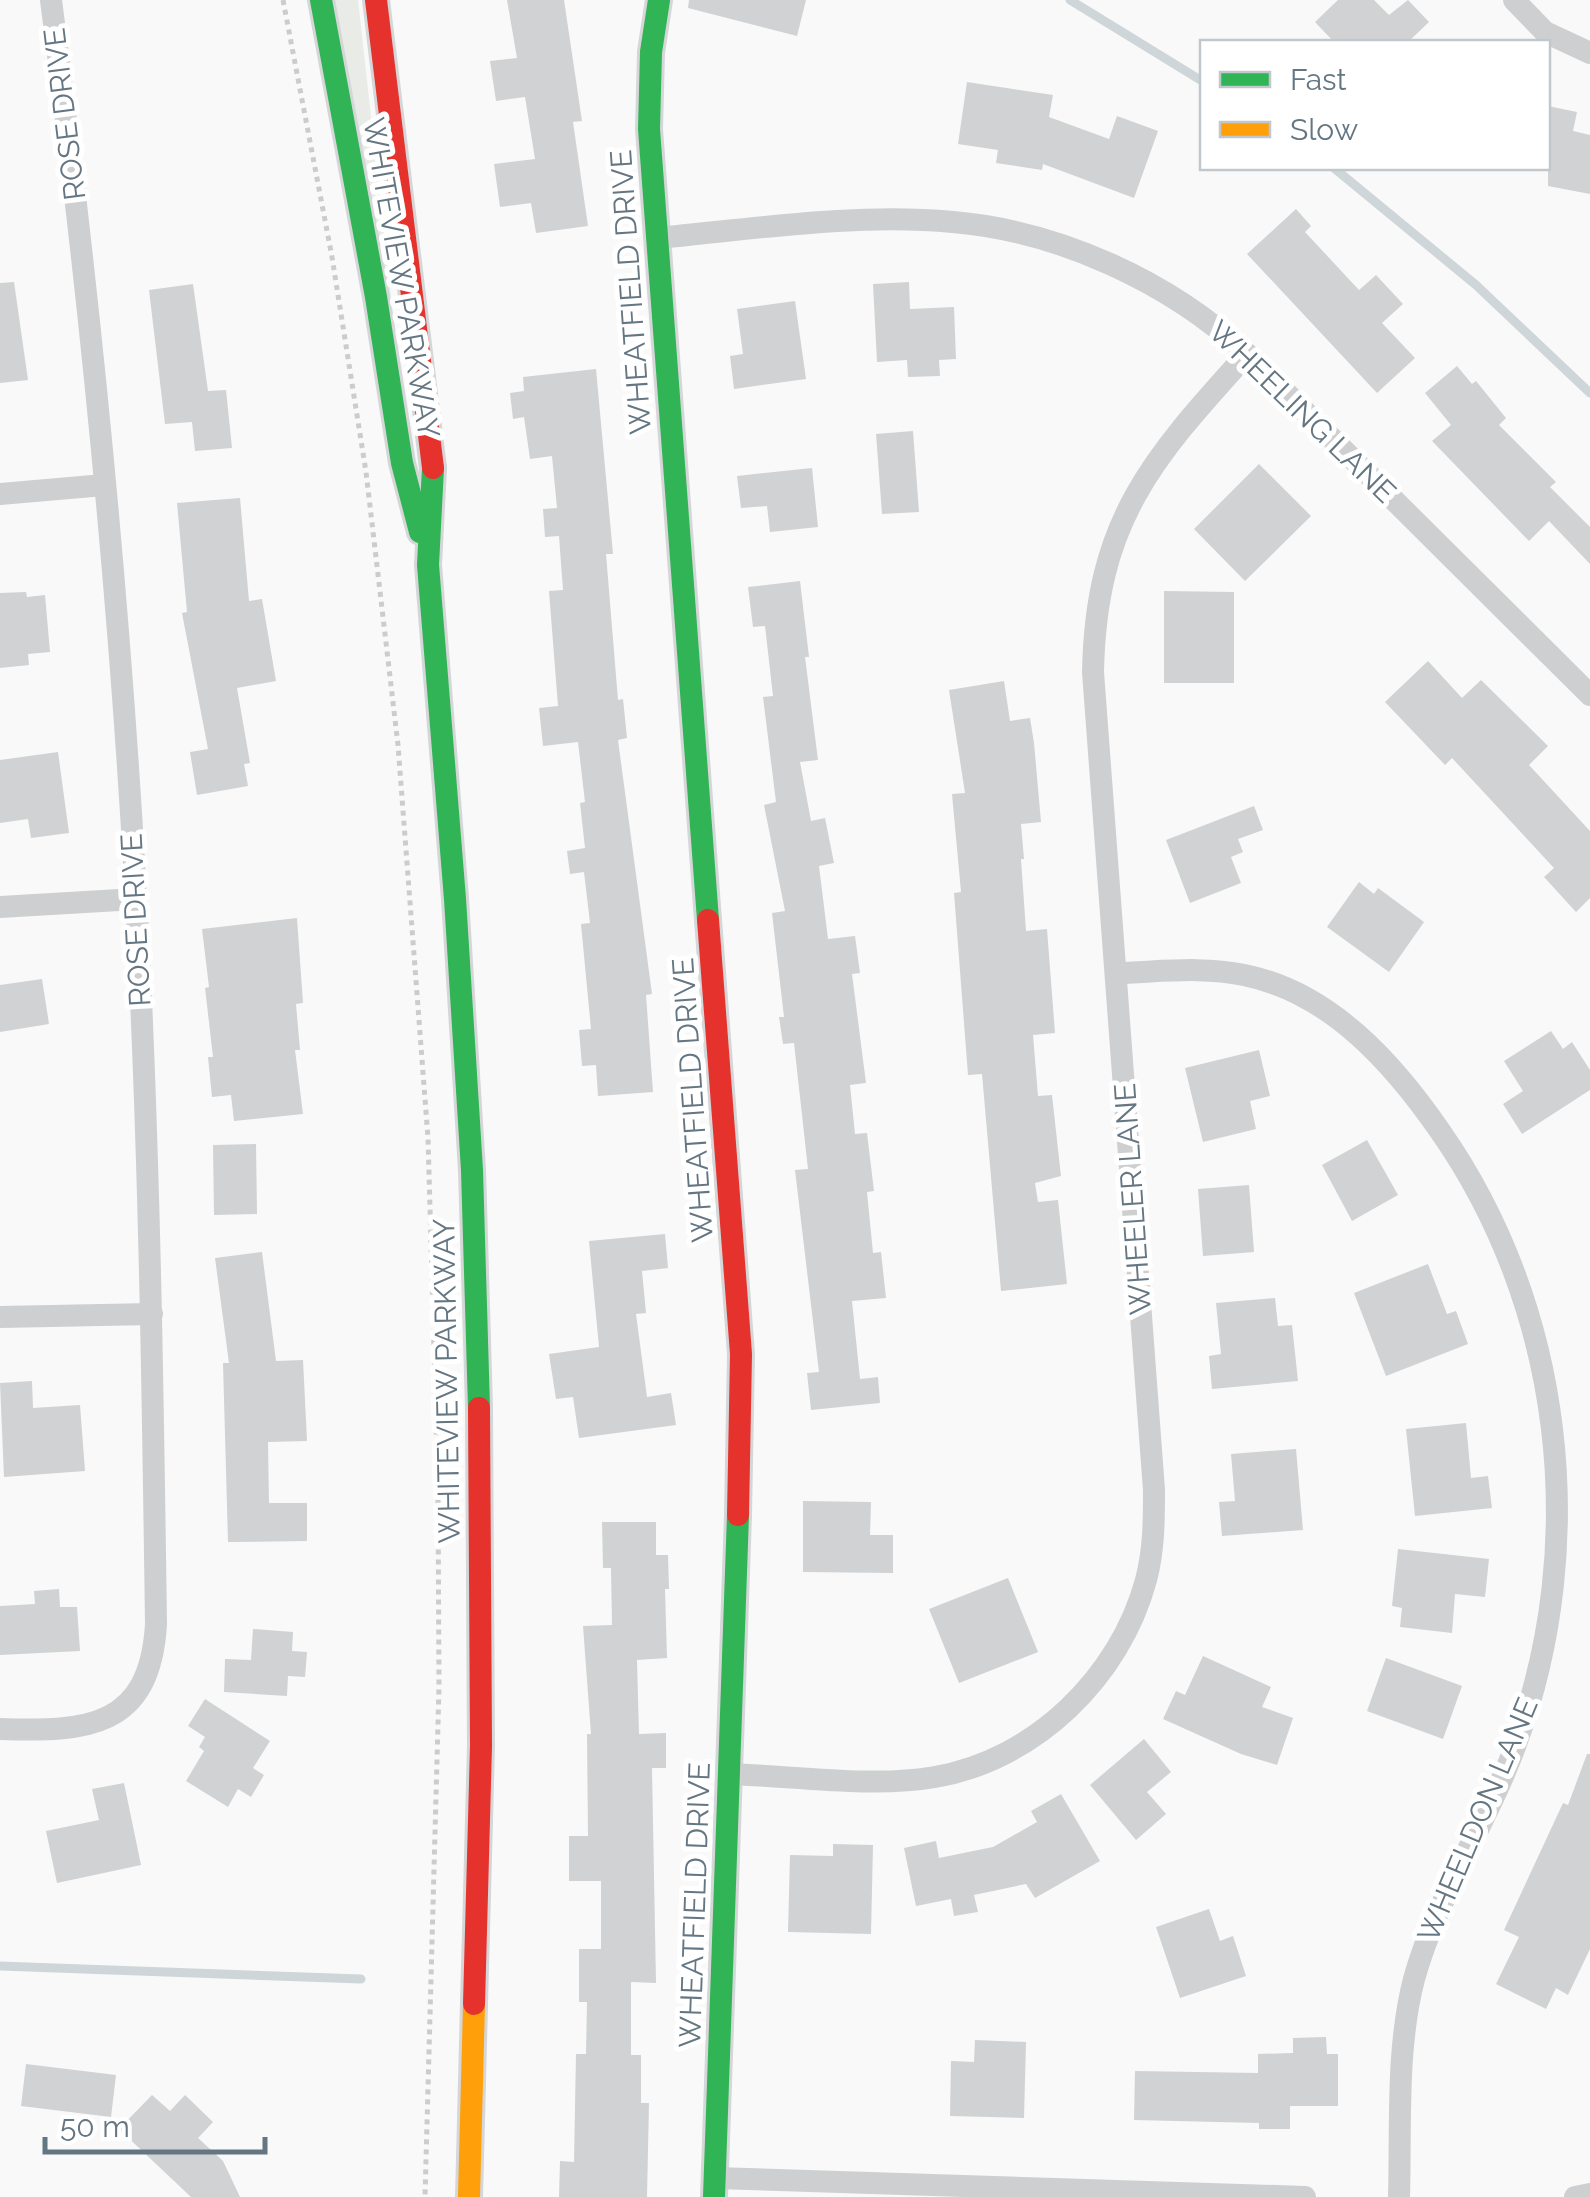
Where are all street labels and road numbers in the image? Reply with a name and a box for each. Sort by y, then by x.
street label: ROSE DRIVE [37,26,92,202]
street label: WHITEVIEW PARKWAY [356,115,447,441]
street label: WHEATFIELD DRIVE [603,148,658,436]
street label: WHEELING LANE [1202,313,1403,510]
street label: ROSE DRIVE [113,833,158,1008]
street label: WHEATFIELD DRIVE [665,956,720,1244]
street label: WHEELER LANE [1107,1082,1158,1316]
street label: WHITEVIEW PARKWAY [426,1218,467,1544]
street label: WHEELDON LANE [1410,1693,1545,1947]
street label: WHEATFIELD DRIVE [672,1762,717,2048]

